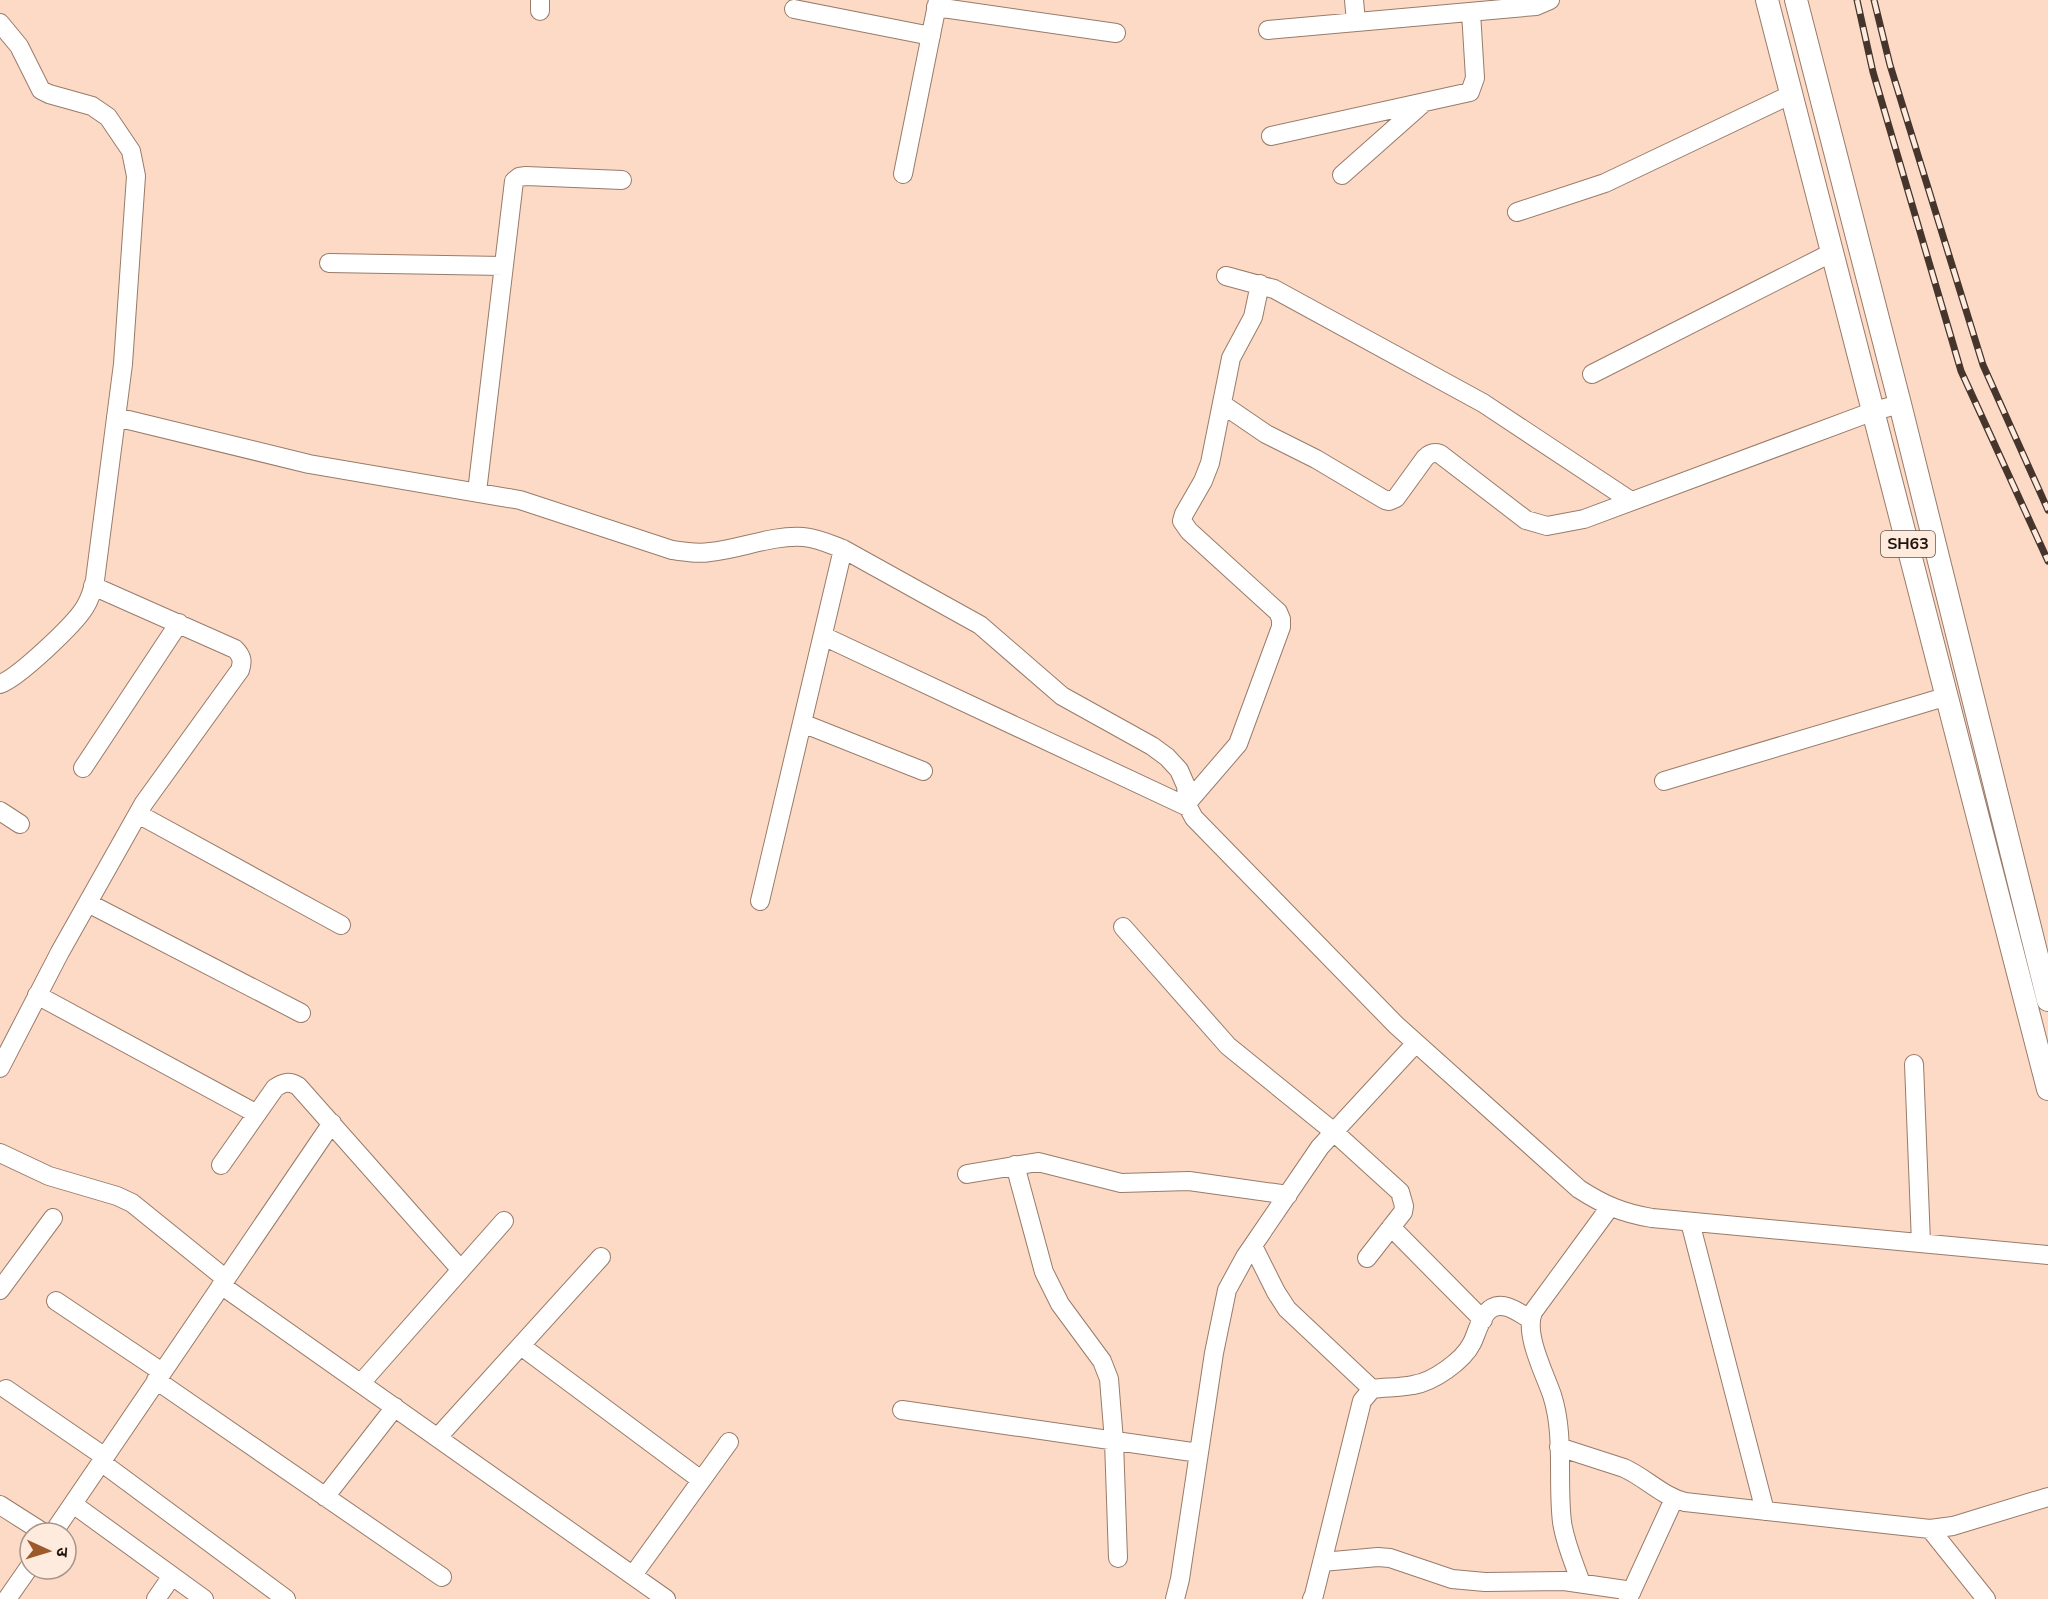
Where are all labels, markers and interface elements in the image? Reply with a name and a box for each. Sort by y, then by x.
road number: SH63 [1881,531,1935,557]
north arrow [18,1521,78,1581]
text: उ [51,1547,73,1558]

